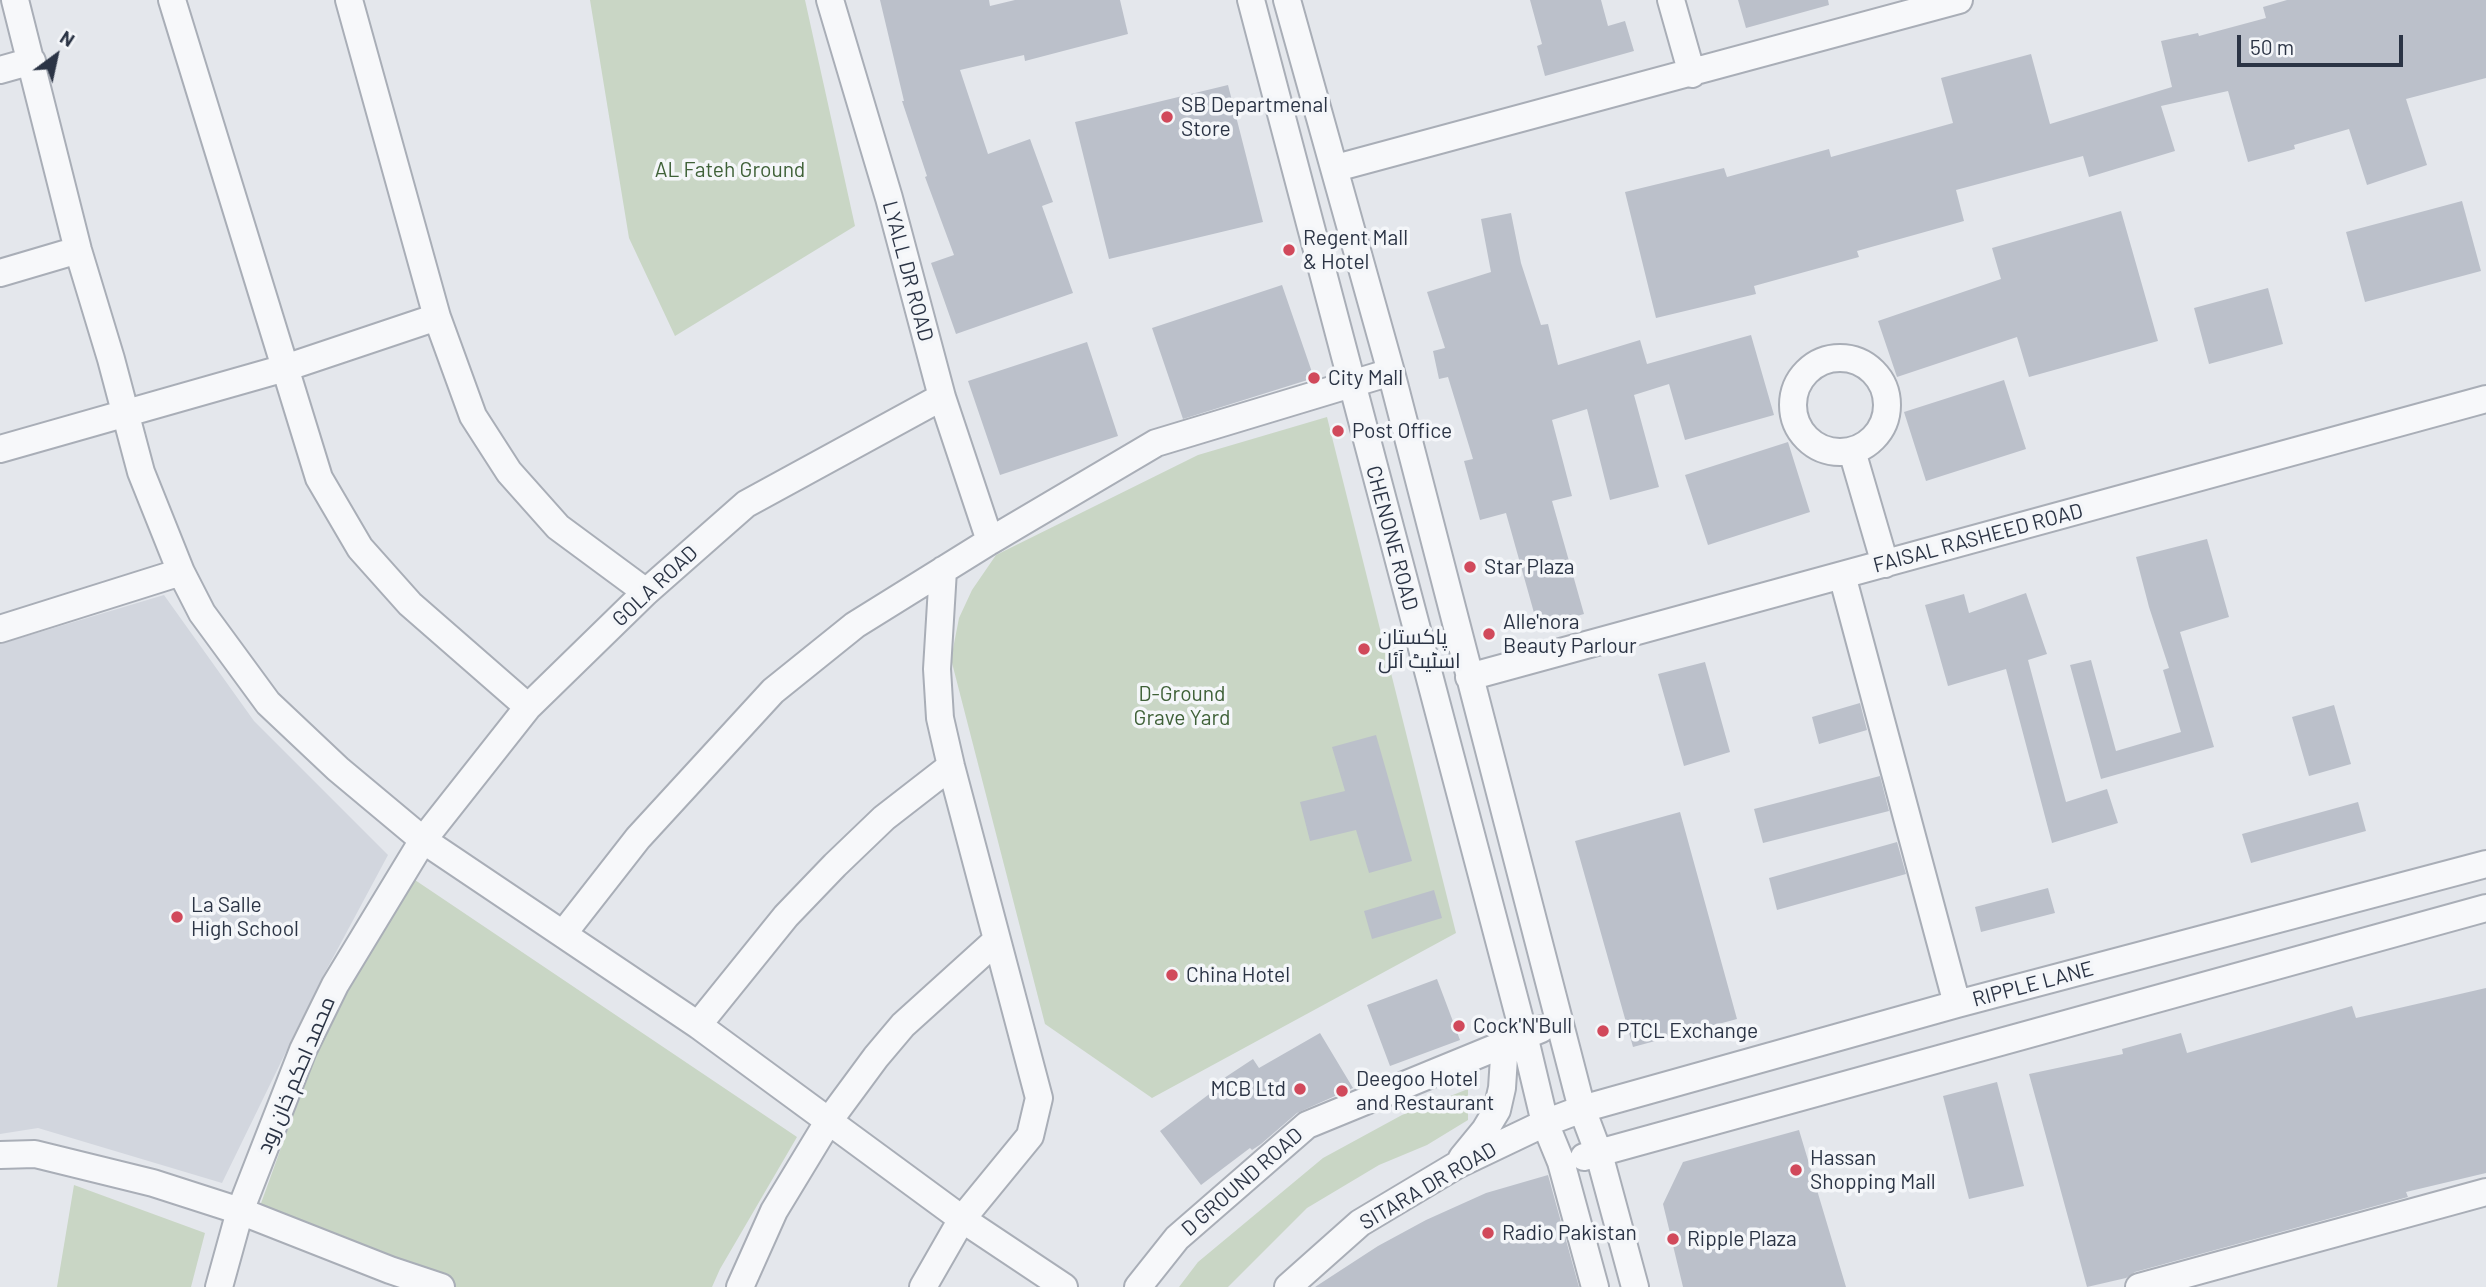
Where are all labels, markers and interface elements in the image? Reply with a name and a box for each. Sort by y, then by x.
north arrow [21,21,91,91]
scale bar [2241,21,2407,65]
text: N [56,25,79,51]
text: 50 m [2250,34,2294,59]
place label: SB Departmenal Store [1181,92,1328,142]
marker: SB Departmenal Store [1159,109,1175,125]
park label: AL Fateh Ground [655,157,805,183]
street label: LYALL DR ROAD [877,198,939,344]
place label: Regent Mall & Hotel [1303,225,1408,275]
marker: Regent Mall & Hotel [1281,242,1297,258]
place label: City Mall [1328,365,1403,391]
marker: City Mall [1306,370,1322,386]
place label: Post Office [1352,418,1452,444]
marker: Post Office [1330,423,1346,439]
street label: CHENONE ROAD [1361,463,1423,613]
street label: FAISAL RASHEED ROAD [1870,498,2086,578]
street label: GOLA ROAD [607,540,703,632]
place label: Star Plaza [1484,554,1575,580]
marker: Star Plaza [1462,559,1478,575]
place label: Alle'nora Beauty Parlour [1503,609,1637,659]
place label: پاکستان اسٹیٹ آئل [1378,624,1461,674]
marker: Alle'nora Beauty Parlour [1481,626,1497,642]
marker: پاکستان اسٹیٹ آئل [1356,641,1372,657]
park label: D-Ground Grave Yard [1134,681,1230,731]
place label: La Salle High School [191,892,299,942]
marker: La Salle High School [169,909,185,925]
street label: RIPPLE LANE [1970,956,2096,1012]
place label: China Hotel [1186,962,1290,988]
marker: China Hotel [1164,967,1180,983]
street label: محمد احكم خان رود [252,993,340,1157]
place label: Cock'N'Bull [1473,1013,1572,1039]
marker: Cock'N'Bull [1451,1018,1467,1034]
place label: PTCL Exchange [1617,1018,1758,1044]
marker: PTCL Exchange [1595,1023,1611,1039]
place label: Deegoo Hotel and Restaurant [1356,1066,1494,1116]
place label: MCB Ltd [1210,1076,1286,1102]
marker: MCB Ltd [1292,1081,1308,1097]
marker: Deegoo Hotel and Restaurant [1334,1083,1350,1099]
street label: D GROUND ROAD [1176,1123,1308,1241]
street label: SITARA DR ROAD [1355,1137,1501,1235]
place label: Hassan Shopping Mall [1810,1145,1936,1195]
marker: Hassan Shopping Mall [1788,1162,1804,1178]
place label: Radio Pakistan [1502,1220,1637,1246]
marker: Radio Pakistan [1480,1225,1496,1241]
place label: Ripple Plaza [1687,1226,1797,1252]
marker: Ripple Plaza [1665,1231,1681,1247]

